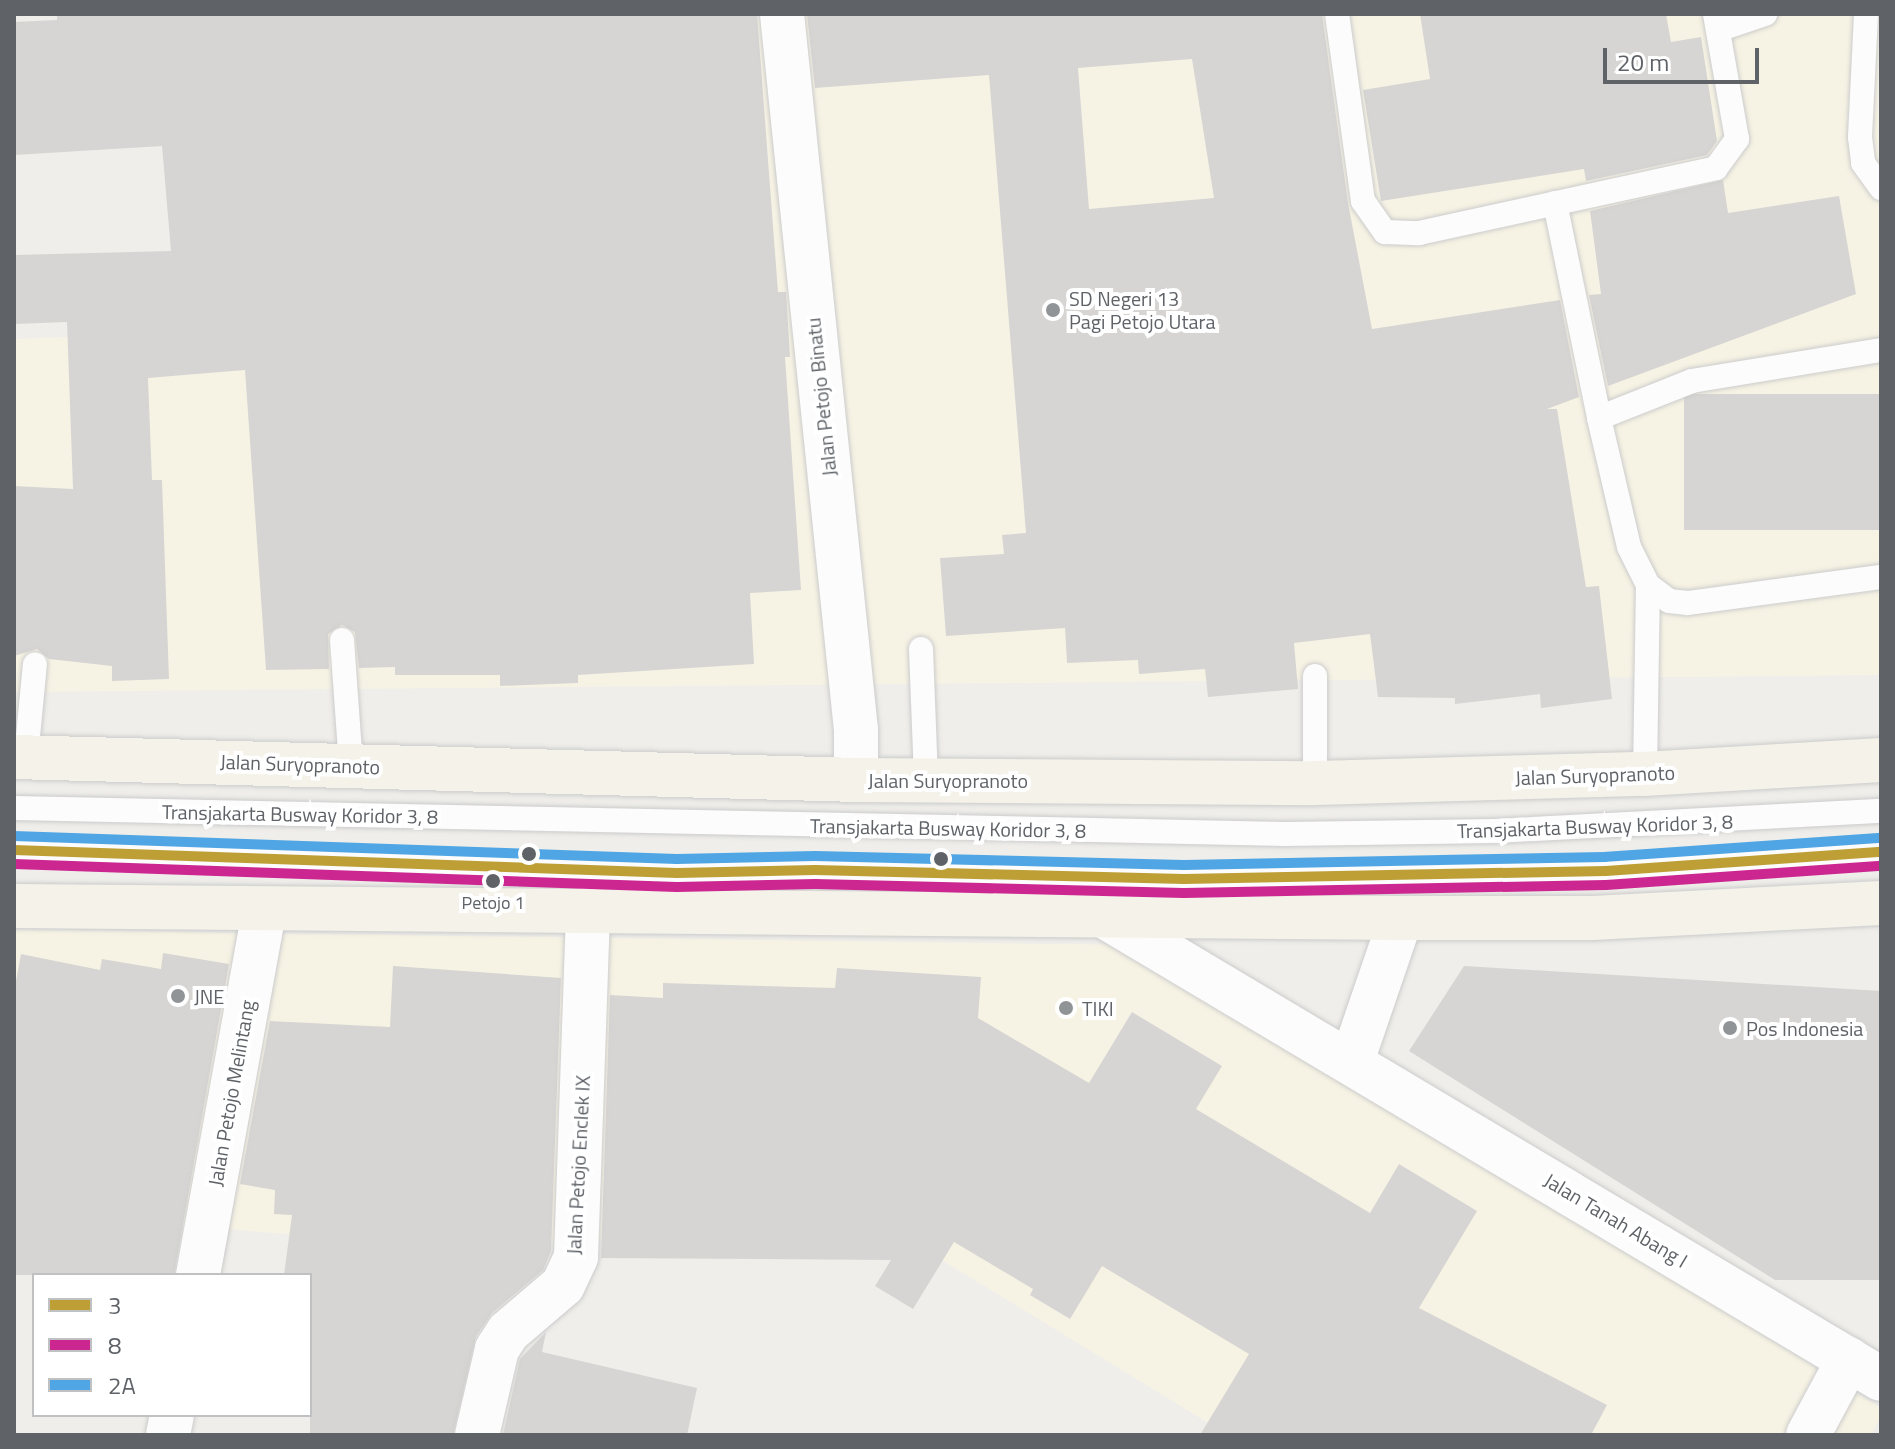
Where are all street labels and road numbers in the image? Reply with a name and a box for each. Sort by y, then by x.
street label: Jalan Petojo Binatu [801,316,841,478]
street label: Jalan Suryopranoto [219,749,381,779]
street label: Jalan Suryopranoto [1514,760,1676,790]
street label: Jalan Suryopranoto [868,768,1028,792]
street label: Transjakarta Busway Koridor 3, 8 [162,800,438,828]
street label: Transjakarta Busway Koridor 3, 8 [1457,809,1733,843]
street label: Transjakarta Busway Koridor 3, 8 [810,814,1086,842]
street label: Jalan Petojo Melintang [203,998,259,1188]
street label: Jalan Petojo Enclek IX [561,1075,595,1255]
street label: Jalan Tanah Abang I [1540,1168,1692,1272]

